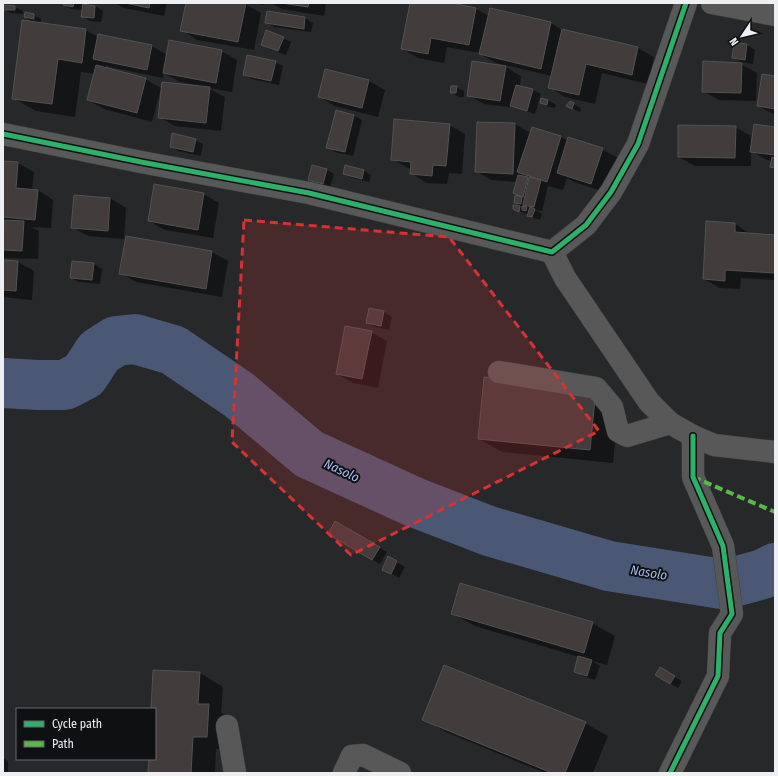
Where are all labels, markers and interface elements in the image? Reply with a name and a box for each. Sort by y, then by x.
north arrow [722,16,762,56]
text: N [727,35,741,48]
water label: Nasolo [322,456,362,485]
water label: Nasolo [629,562,669,583]
legend [16,708,156,760]
text: Cycle path [52,717,102,731]
text: Path [52,737,74,751]

